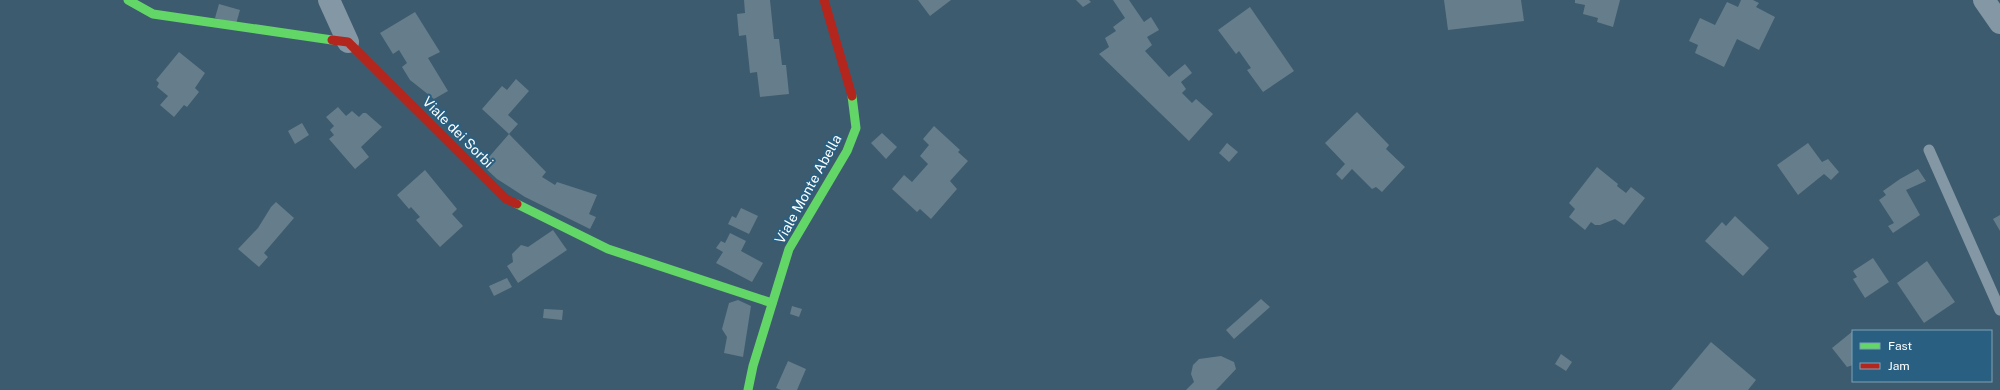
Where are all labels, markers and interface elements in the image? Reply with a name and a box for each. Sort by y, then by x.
street label: Viale dei Sorbi [419,93,497,171]
street label: Viale Monte Abella [771,132,845,246]
legend [1852,330,1992,382]
text: Fast [1888,339,1913,353]
text: Jam [1888,359,1910,373]

